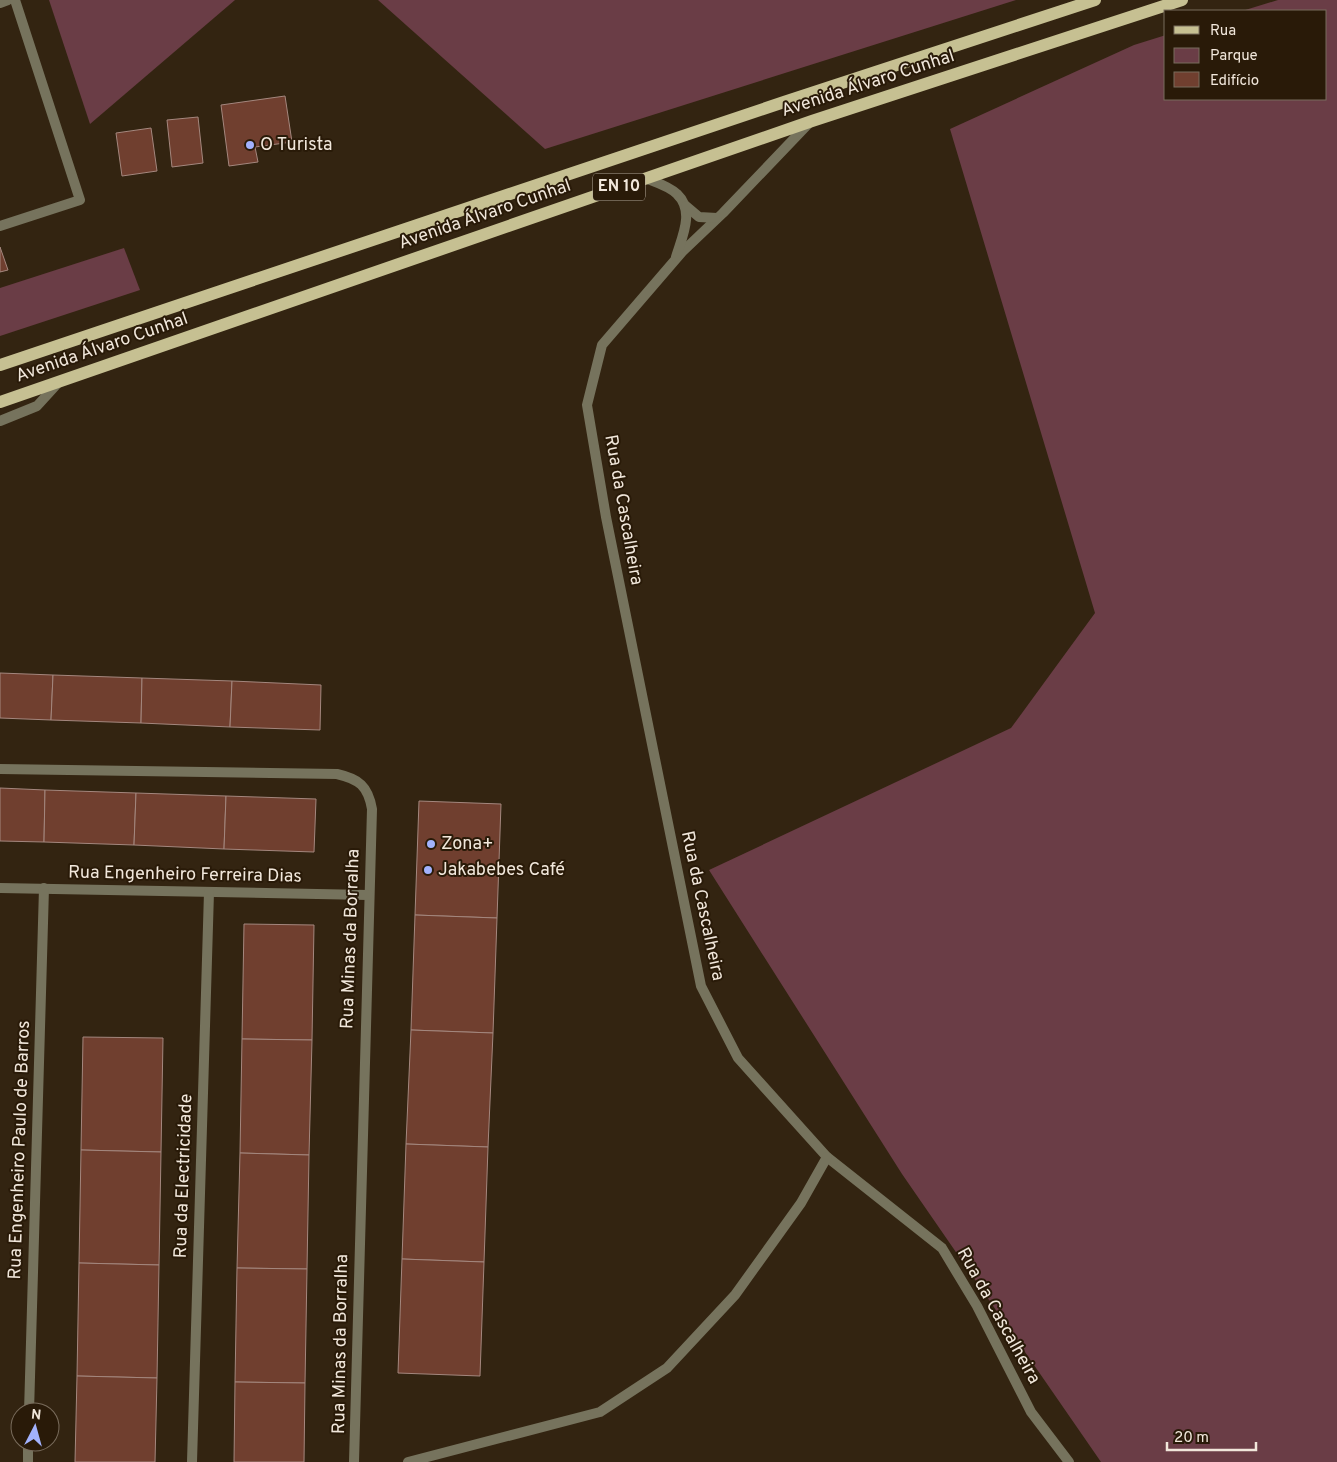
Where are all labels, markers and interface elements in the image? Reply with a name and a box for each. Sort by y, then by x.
legend [1164,10,1327,100]
text: Rua [1210,22,1236,41]
street label: Avenida Álvaro Cunhal [778,43,958,123]
text: Parque [1210,47,1258,66]
text: Edifício [1210,72,1259,91]
place label: O Turista [260,134,333,157]
marker: O Turista [244,139,256,151]
street label: Avenida Álvaro Cunhal [395,173,574,255]
road number: EN 10 [593,173,645,200]
street label: Avenida Álvaro Cunhal [12,306,191,388]
street label: Rua da Cascalheira [598,433,648,587]
street label: Rua da Cascalheira [675,829,729,983]
place label: Zona+ [441,833,494,856]
marker: Zona+ [425,838,437,850]
street label: Rua Minas da Borralha [336,849,366,1029]
place label: Jakabebes Café [438,859,565,882]
street label: Rua Engenheiro Ferreira Dias [68,861,302,889]
marker: Jakabebes Café [422,864,434,876]
street label: Rua Engenheiro Paulo de Barros [4,1020,36,1280]
street label: Rua da Electricidade [170,1093,198,1259]
street label: Rua da Cascalheira [951,1244,1045,1388]
street label: Rua Minas da Borralha [328,1254,354,1434]
north arrow [10,1402,60,1452]
text: N [30,1407,42,1425]
scale bar [1167,1420,1256,1452]
text: 20 m [1174,1429,1209,1448]

